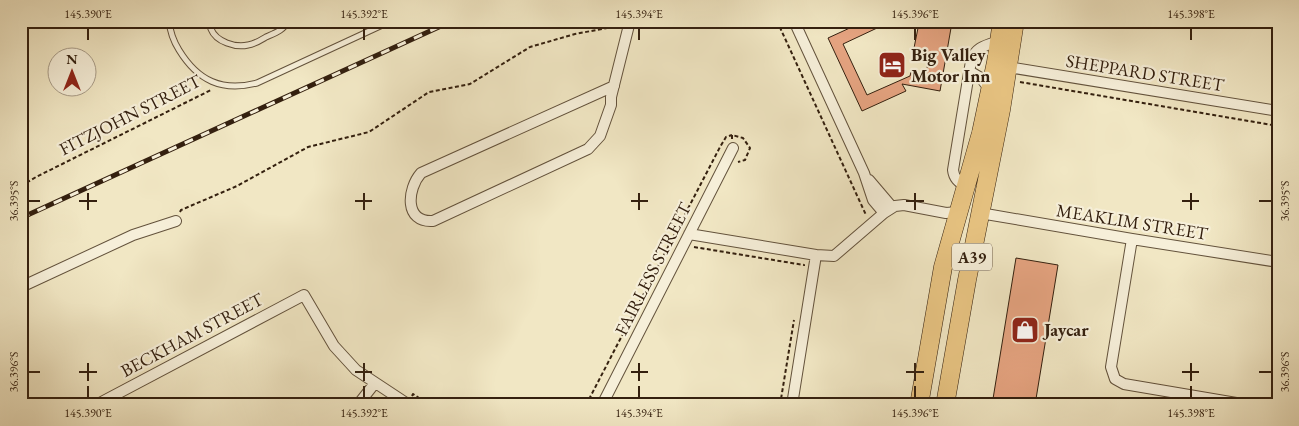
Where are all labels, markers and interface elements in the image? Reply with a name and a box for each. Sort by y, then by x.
text: 145.390°E [64,6,112,22]
text: 145.392°E [340,6,388,22]
text: 145.394°E [615,6,663,22]
text: 145.396°E [891,6,939,22]
text: 145.398°E [1167,6,1215,22]
place label: Big Valley Motor Inn [911,43,991,87]
north arrow [48,48,98,98]
street label: SHEPPARD STREET [1065,49,1227,96]
text: N [66,50,78,68]
hotel icon: Big Valley Motor Inn [877,50,907,80]
street label: FITZJOHN STREET [55,68,205,160]
text: 36.395°S [6,180,22,221]
text: 36.395°S [1277,180,1293,221]
street label: FAIRLESS STREET [609,198,696,339]
street label: MEAKLIM STREET [1055,198,1210,245]
road number: A39 [952,243,992,270]
street label: BECKHAM STREET [117,287,268,382]
shop icon: Jaycar [1010,315,1040,345]
place label: Jaycar [1042,318,1089,341]
text: 36.396°S [6,351,22,392]
text: 36.396°S [1277,351,1293,392]
text: 145.390°E [64,405,112,421]
text: 145.392°E [340,405,388,421]
text: 145.394°E [615,405,663,421]
text: 145.396°E [891,405,939,421]
text: 145.398°E [1167,405,1215,421]

